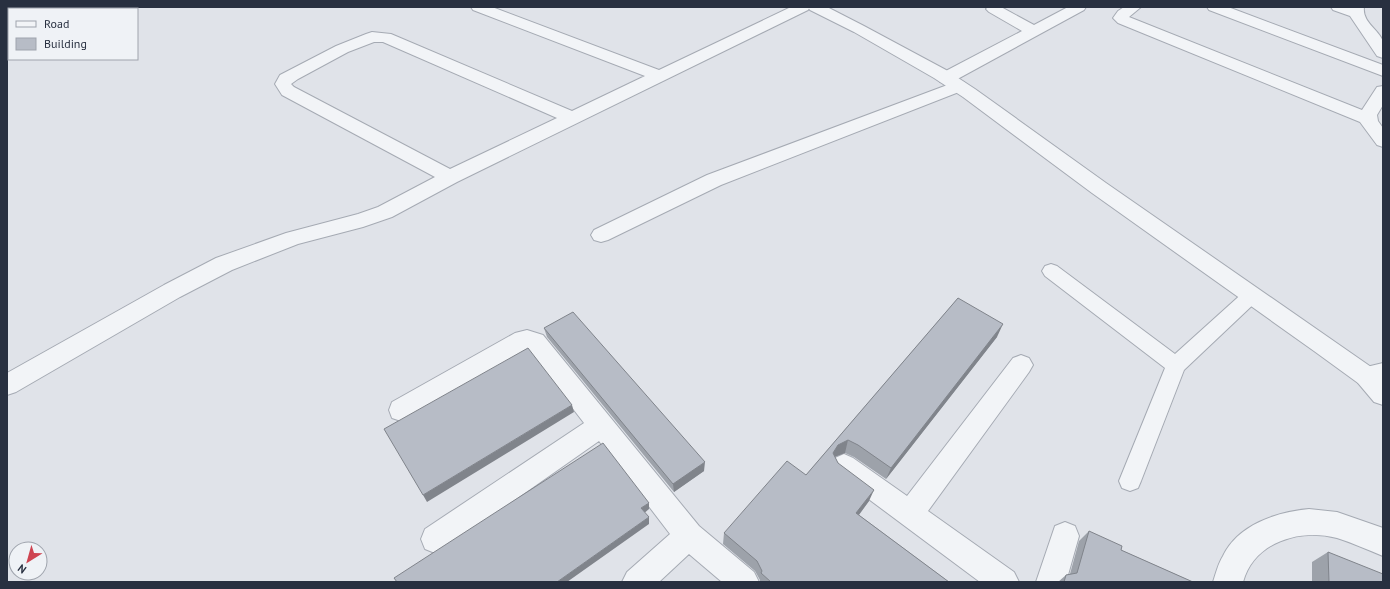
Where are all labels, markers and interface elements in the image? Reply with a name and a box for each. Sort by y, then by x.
legend [8,8,138,60]
text: Road [44,16,69,31]
text: Building [44,36,87,51]
north arrow [8,541,48,581]
text: N [15,561,29,577]

